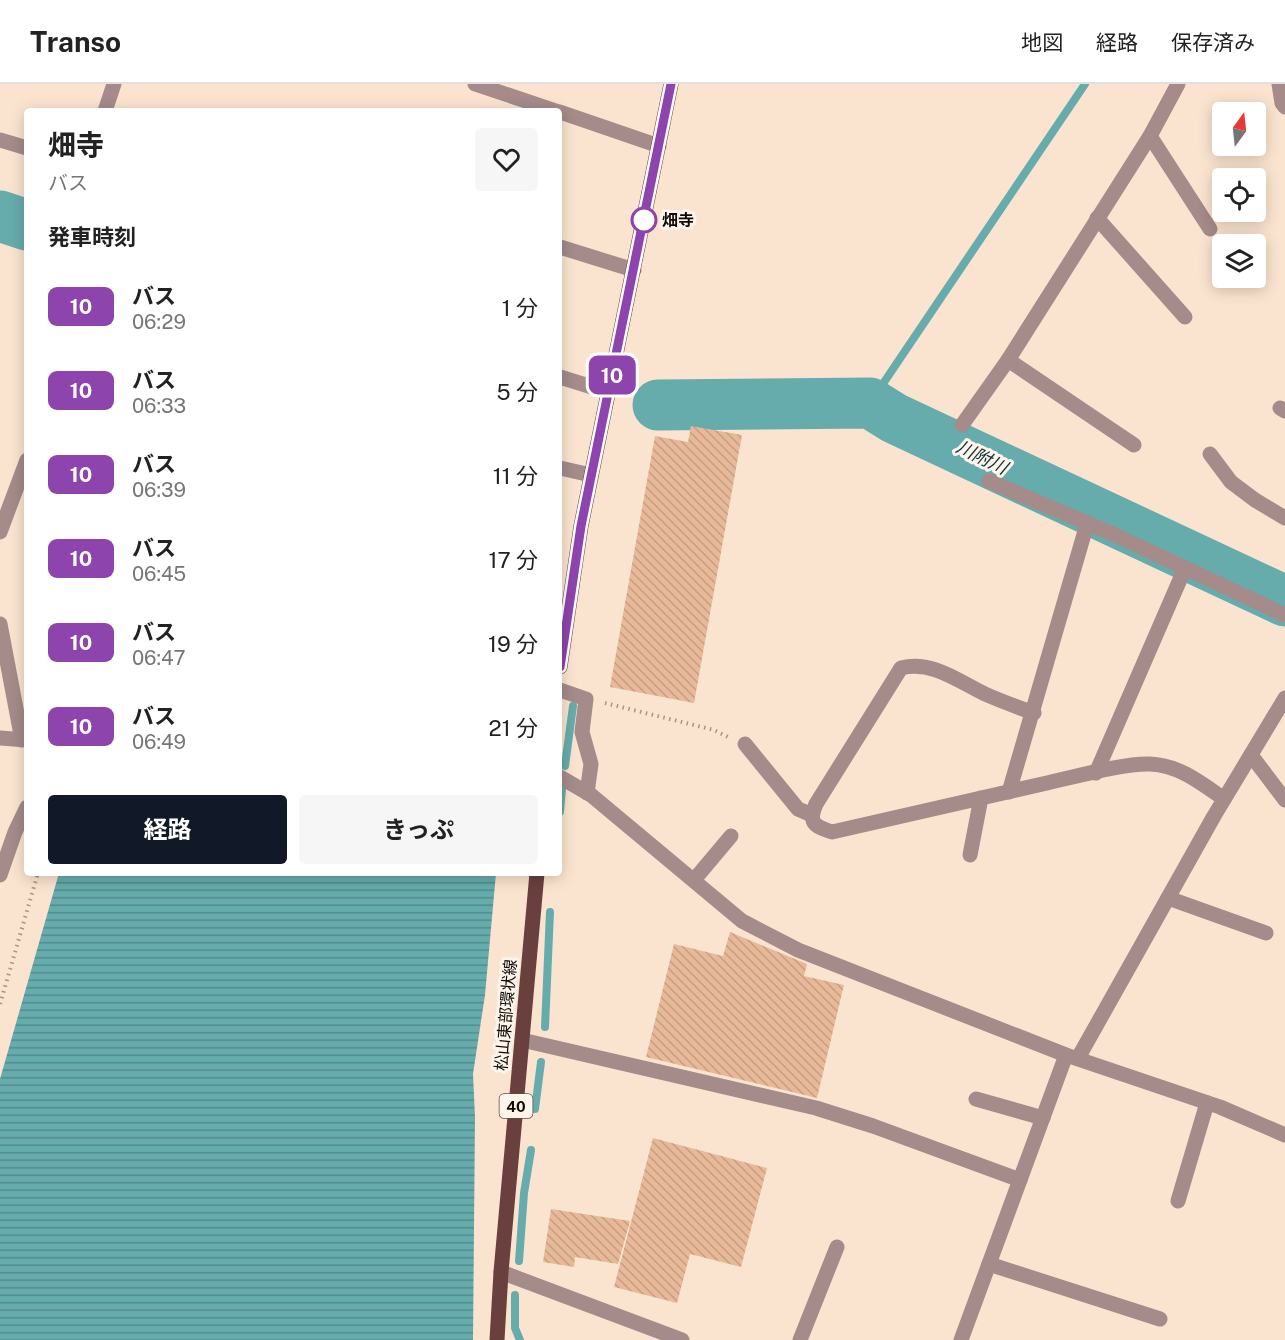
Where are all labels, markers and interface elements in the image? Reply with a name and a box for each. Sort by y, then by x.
text: Transo [30,25,121,58]
text: 地図 [1021,30,1063,55]
text: 経路 [1096,30,1138,55]
text: 保存済み [1171,30,1255,55]
north arrow [1212,102,1266,156]
map controls [1212,102,1266,288]
text: 畑寺 [48,128,104,161]
button: heart [475,128,538,191]
button: locate [1212,168,1266,222]
text: バス [48,171,88,195]
marker: 畑寺 [631,207,657,233]
place label: 畑寺 [662,211,694,230]
text: 発車時刻 [48,224,136,250]
button: layers [1212,234,1266,288]
text: バス [132,283,176,309]
text: 10 [70,294,92,319]
text: 1 分 [502,295,538,321]
text: 06:29 [132,310,186,334]
line badge: 10 [585,356,639,394]
text: 10 [601,363,623,388]
text: バス [132,367,176,393]
text: 10 [70,378,92,403]
text: 5 分 [497,379,538,405]
text: 06:33 [132,394,186,418]
water label: 川附川 [953,436,1013,479]
text: バス [132,451,176,477]
text: 10 [70,462,92,487]
text: 11 分 [493,463,538,489]
text: 06:39 [132,478,186,502]
text: バス [132,535,176,561]
text: 10 [70,546,92,571]
text: 17 分 [488,547,538,573]
text: 06:45 [132,562,186,586]
text: バス [132,619,176,645]
text: 10 [70,630,92,655]
text: 19 分 [488,631,538,657]
text: 06:47 [132,646,186,670]
text: バス [132,703,176,729]
text: 10 [70,714,92,739]
text: 21 分 [489,715,538,741]
text: 06:49 [132,730,186,754]
button: 経路 [48,795,287,864]
button: きっぷ [299,795,538,864]
street label: 松山東部環状線 [492,958,520,1072]
road number: 40 [500,1094,532,1118]

